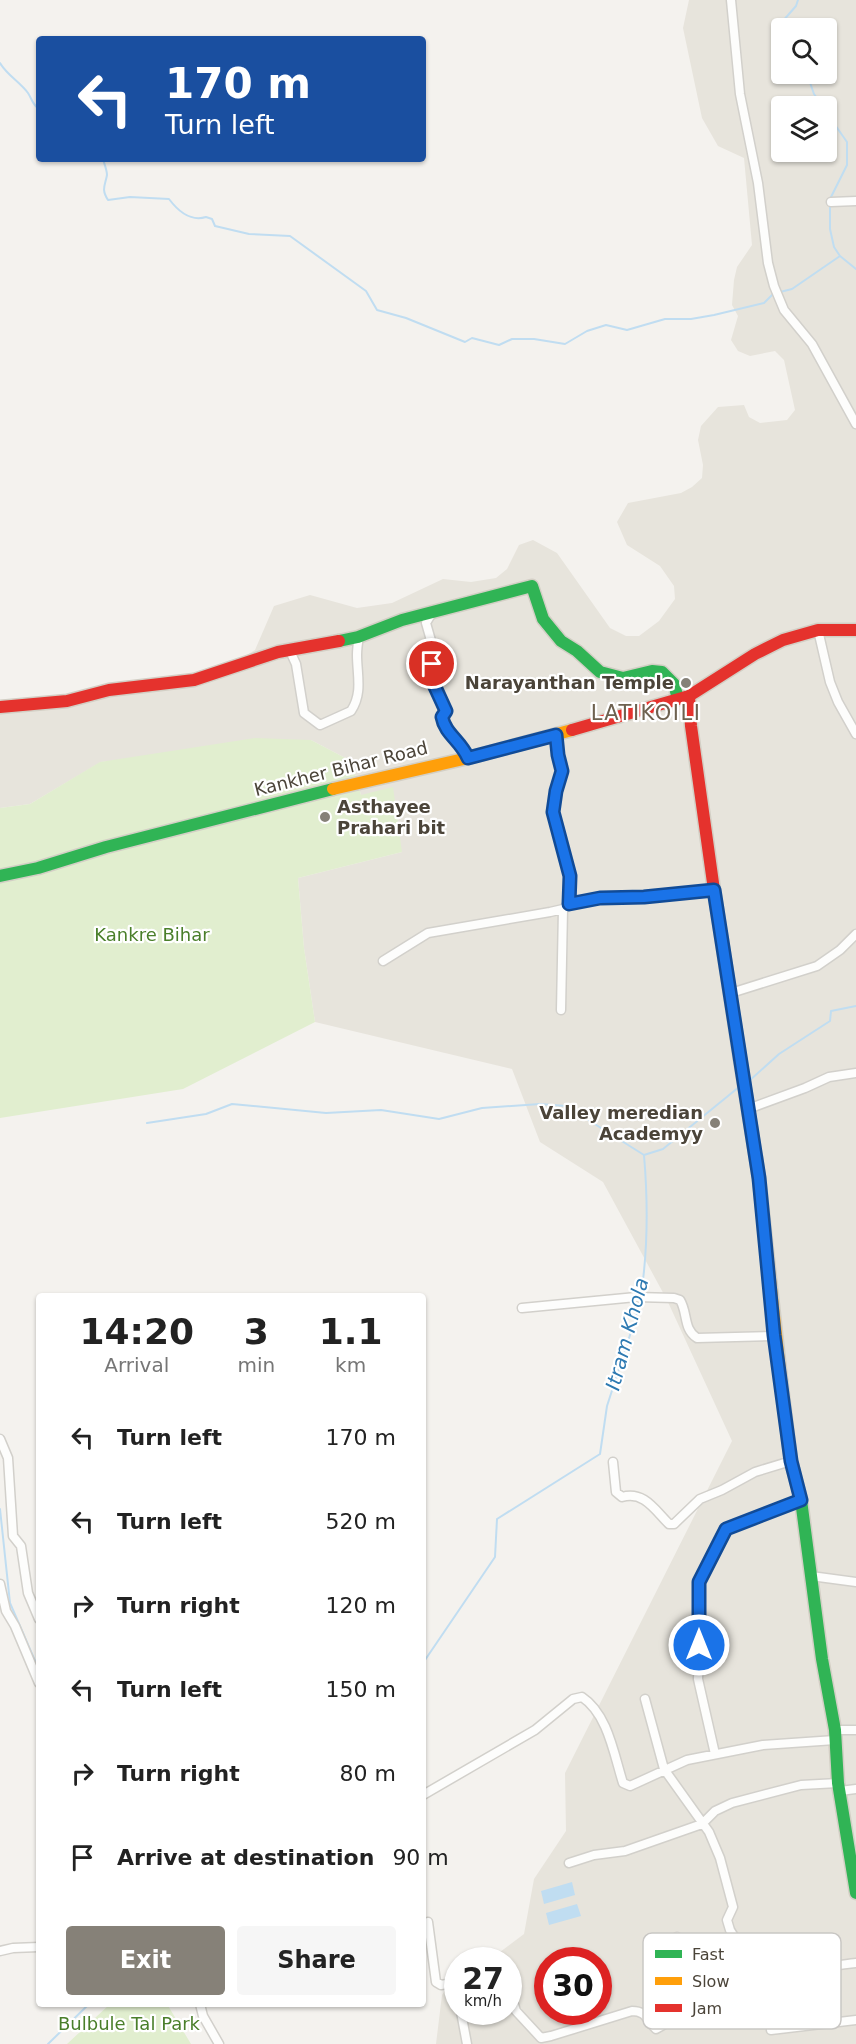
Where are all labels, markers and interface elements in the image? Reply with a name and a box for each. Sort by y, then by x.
map controls [771,18,837,162]
button: search [771,18,837,84]
text: 170 m [165,59,311,108]
icon: left [66,60,144,138]
button: layers [771,96,837,162]
text: Turn left [165,109,275,140]
pin [406,638,457,689]
icon: arrive [415,647,448,680]
place label: Narayanthan Temple [465,672,674,693]
marker: Narayanthan Temple [679,676,693,690]
district label: LATIKOILI [591,701,701,725]
street label: Kankher Bihar Road [252,737,430,800]
place label: Asthayee Prahari bit [337,796,446,838]
marker: Asthayee Prahari bit [318,810,332,824]
park label: Kankre Bihar [94,924,210,945]
place label: Valley meredian Academyy [539,1102,703,1144]
marker: Valley meredian Academyy [708,1116,722,1130]
water label: Itram Khola [600,1275,654,1393]
text: 14:20 [79,1311,194,1352]
text: 3 [244,1311,269,1352]
text: 1.1 [319,1311,383,1352]
text: Arrival [104,1353,169,1377]
text: min [238,1353,275,1377]
text: km [335,1353,366,1377]
icon: left [66,1421,99,1454]
text: Turn left [117,1425,222,1450]
text: 170 m [326,1425,396,1450]
icon: left [66,1505,99,1538]
text: Turn left [117,1509,222,1534]
text: 520 m [326,1509,396,1534]
icon: right [66,1589,99,1622]
text: Turn right [117,1593,240,1618]
text: 120 m [326,1593,396,1618]
position arrow [667,1613,731,1677]
icon: left [66,1673,99,1706]
text: Turn left [117,1677,222,1702]
text: 150 m [326,1677,396,1702]
icon: right [66,1757,99,1790]
text: Turn right [117,1761,240,1786]
text: 80 m [340,1761,396,1786]
icon: arrive [66,1841,99,1874]
text: Arrive at destination [117,1845,374,1870]
text: 90 m [392,1845,449,1870]
button: Exit [66,1926,225,1995]
button: Share [237,1926,396,1995]
legend [643,1933,841,2029]
text: Fast [692,1945,724,1964]
speed limit sign: 30 [534,1947,612,2025]
text: 27 [462,1961,504,1996]
text: Slow [692,1972,729,1991]
text: km/h [464,1992,502,2010]
text: Jam [691,1999,722,2018]
park label: Bulbule Tal Park [58,2013,201,2034]

